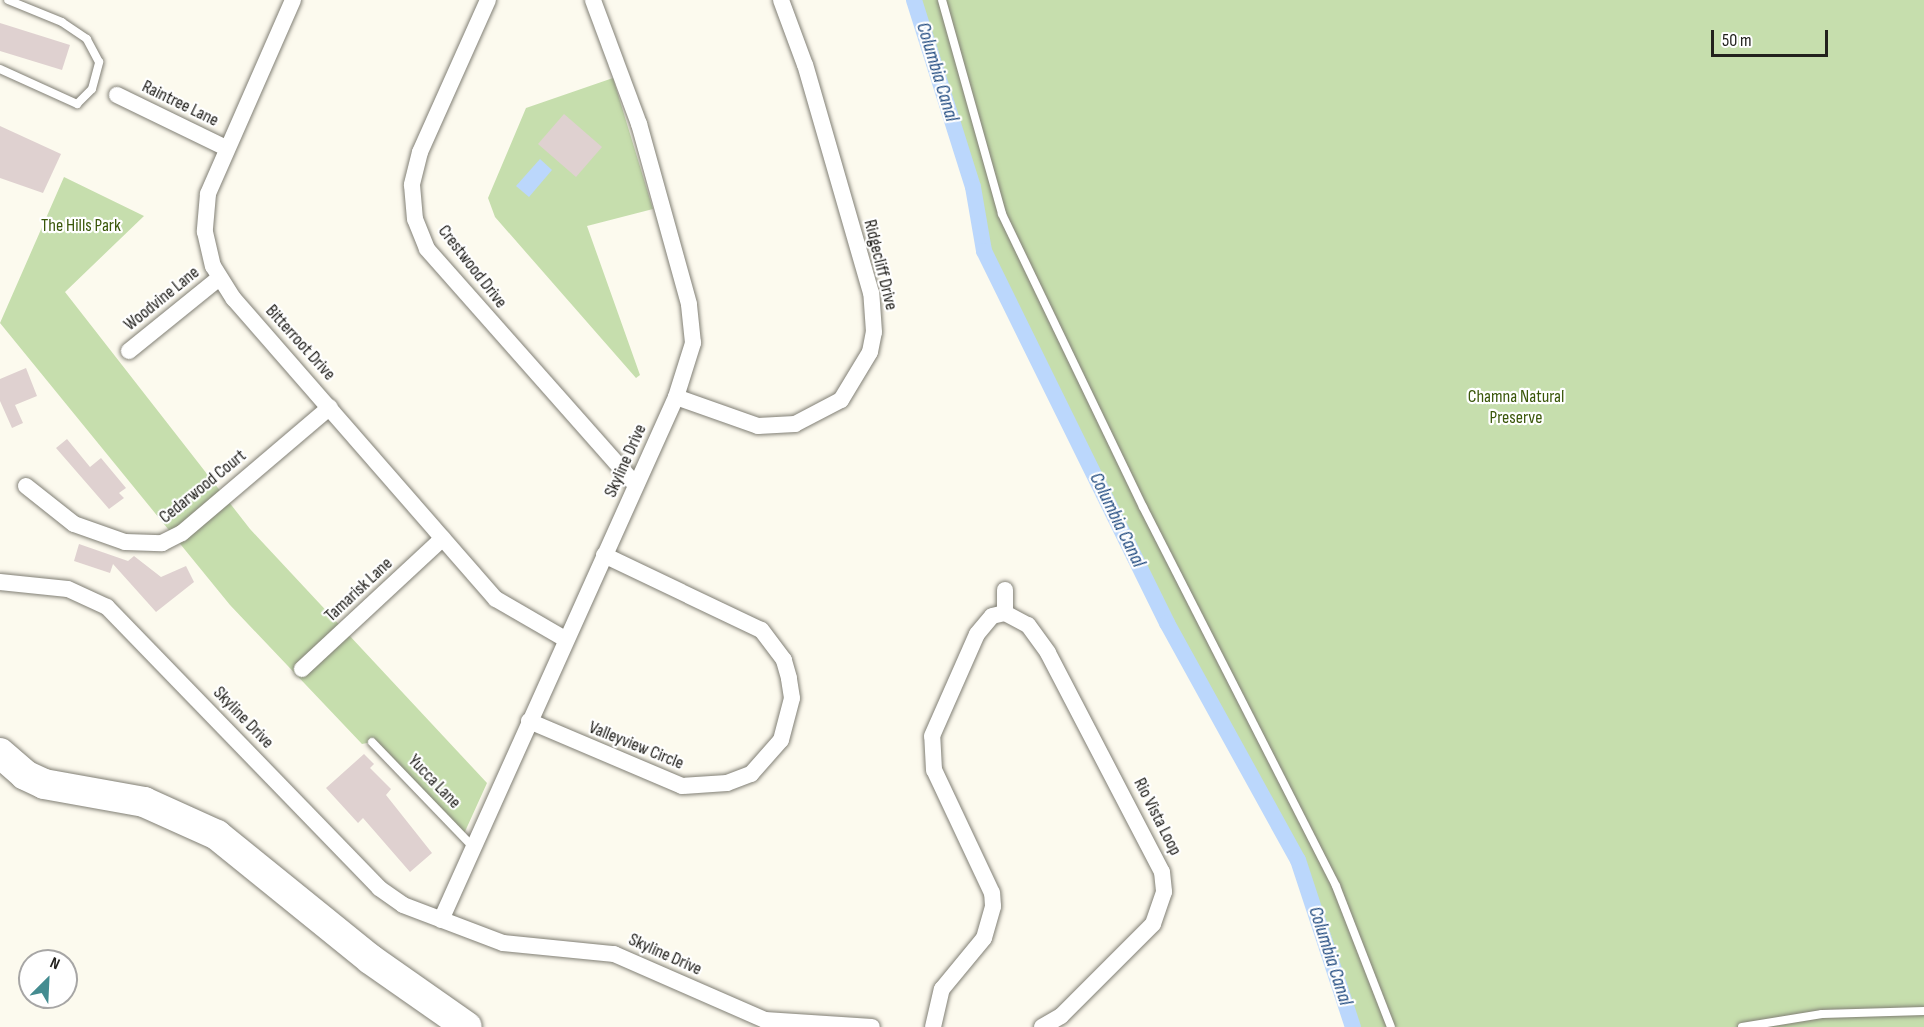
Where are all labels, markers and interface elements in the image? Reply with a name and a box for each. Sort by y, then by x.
scale bar [1714,18,1831,56]
water label: Columbia Canal [911,20,963,124]
text: 50 m [1722,30,1752,51]
street label: Raintree Lane [138,76,222,132]
park label: The Hills Park [41,215,121,237]
street label: Ridgecliff Drive [858,218,902,312]
street label: Crestwood Drive [433,221,511,313]
street label: Woodvine Lane [120,262,204,336]
street label: Bitterroot Drive [260,301,340,385]
park label: Chamna Natural Preserve [1468,387,1564,430]
street label: Skyline Drive [600,421,652,501]
street label: Cedarwood Court [155,445,251,529]
water label: Columbia Canal [1084,469,1150,571]
street label: Tamarisk Lane [321,553,397,627]
street label: Skyline Drive [208,683,278,753]
street label: Valleyview Circle [585,717,687,775]
street label: Yucca Lane [403,750,465,814]
street label: Rio Vista Loop [1128,775,1186,859]
water label: Columbia Canal [1303,904,1357,1008]
street label: Skyline Drive [625,929,705,981]
north arrow [18,949,78,1009]
text: N [47,954,62,974]

